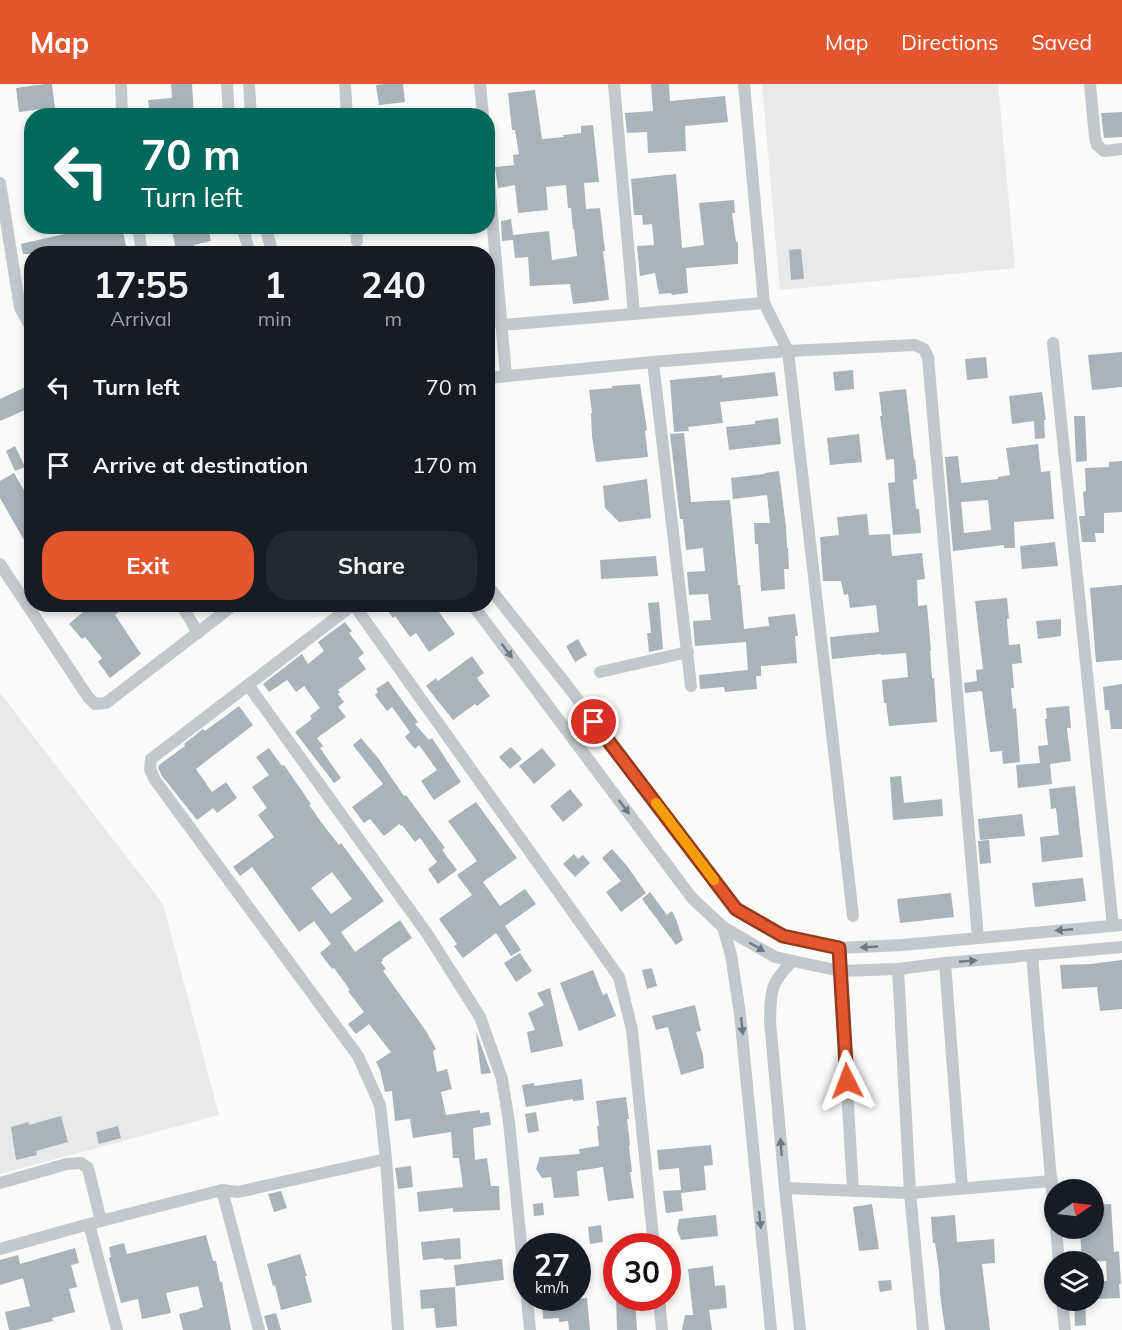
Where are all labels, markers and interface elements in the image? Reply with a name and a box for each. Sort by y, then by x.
text: Map [30,25,89,60]
text: Map [825,29,868,55]
text: Directions [901,29,998,55]
text: Saved [1031,29,1092,55]
text: 70 m [141,128,241,181]
icon: left [42,132,120,210]
text: Turn left [141,180,243,214]
text: 17:55 [93,262,189,307]
text: 1 [264,262,286,307]
text: 240 [361,262,426,307]
text: Arrival [110,306,171,331]
text: min [258,306,292,331]
text: m [385,306,402,331]
icon: left [42,371,75,404]
text: Turn left [93,373,180,401]
text: 70 m [426,373,477,401]
icon: arrive [42,449,75,482]
text: Arrive at destination [93,451,308,479]
text: 170 m [412,451,477,479]
button: Exit [42,531,254,600]
button: Share [266,531,477,600]
one-way arrow [500,644,512,659]
pin [568,696,619,747]
icon: arrive [577,705,610,738]
one-way arrow [618,799,630,815]
one-way arrow [1054,925,1073,935]
one-way arrow [749,941,765,952]
one-way arrow [860,942,879,951]
one-way arrow [959,956,978,966]
one-way arrow [737,1016,746,1035]
position arrow [815,1049,879,1113]
one-way arrow [776,1137,786,1156]
north arrow [1044,1179,1104,1239]
map controls [1044,1179,1104,1311]
one-way arrow [755,1210,765,1229]
speed limit sign: 30 [603,1233,681,1311]
text: 27 [534,1246,570,1284]
button: layers [1044,1251,1104,1311]
text: km/h [535,1278,569,1297]

